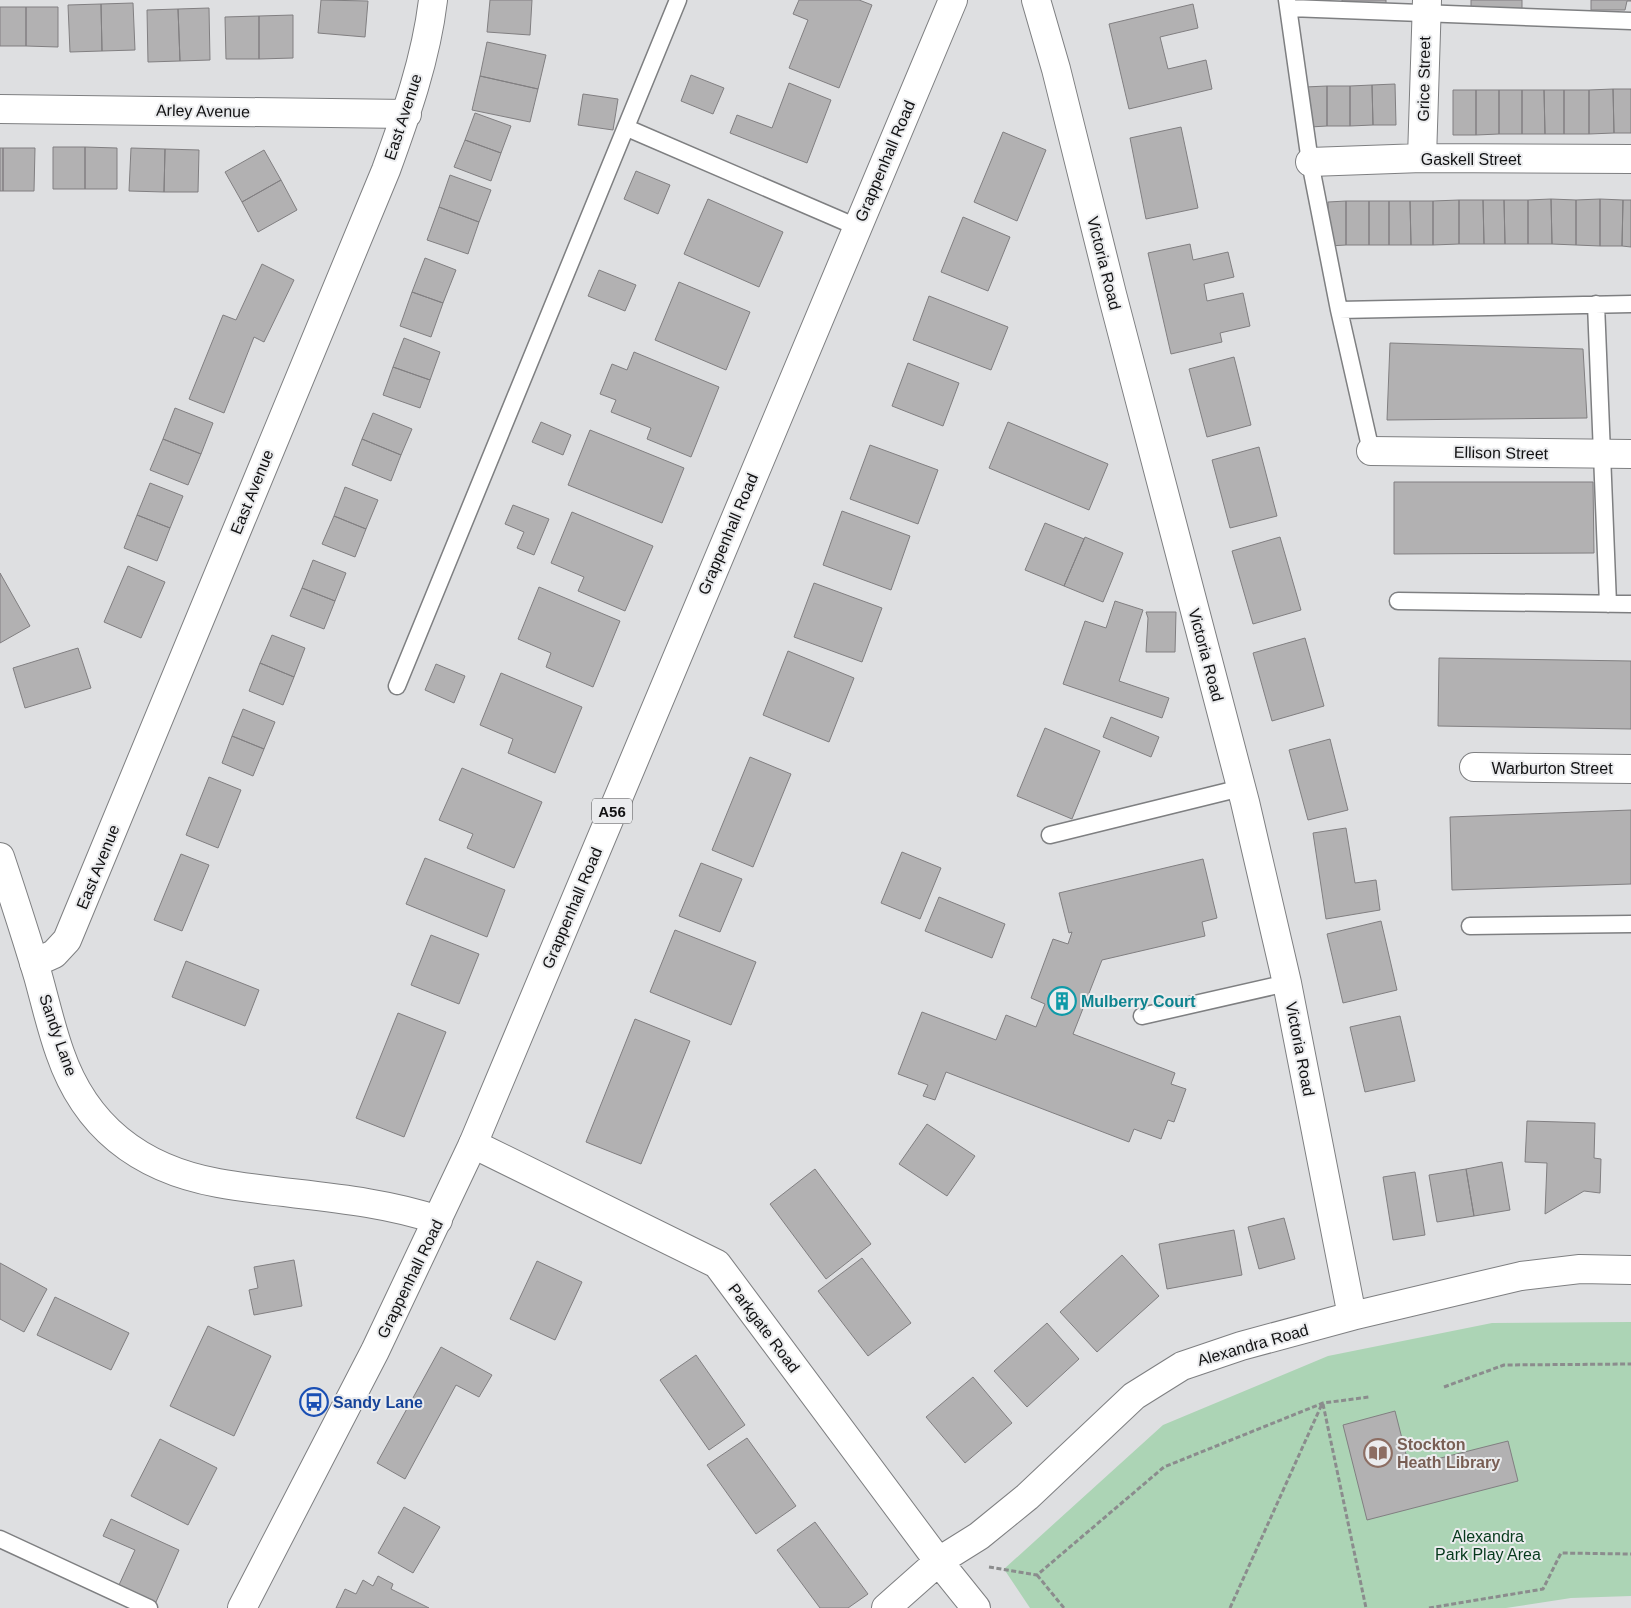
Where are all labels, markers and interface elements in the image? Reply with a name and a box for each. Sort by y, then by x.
street label: Grice Street [1415,36,1433,122]
street label: East Avenue [381,72,425,162]
street label: Grappenhall Road [852,98,918,224]
street label: Arley Avenue [156,102,250,120]
street label: Gaskell Street [1421,151,1522,168]
street label: Victoria Road [1084,214,1124,312]
street label: Ellison Street [1454,444,1549,462]
street label: East Avenue [227,447,277,537]
street label: Grappenhall Road [695,471,761,597]
street label: Victoria Road [1185,607,1227,703]
street label: Warburton Street [1491,760,1613,777]
road number: A56 [592,798,632,824]
street label: East Avenue [73,822,123,912]
street label: Grappenhall Road [539,845,605,971]
building icon: Mulberry Court [1047,986,1077,1016]
street label: Sandy Lane [36,992,80,1078]
place label: Mulberry Court [1081,993,1196,1010]
street label: Victoria Road [1283,1000,1317,1098]
street label: Grappenhall Road [374,1217,446,1341]
street label: Parkgate Road [725,1280,803,1376]
street label: Alexandra Road [1196,1321,1310,1369]
bus stop icon: Sandy Lane [299,1387,329,1417]
place label: Sandy Lane [333,1394,423,1411]
place label: Stockton Heath Library [1397,1436,1500,1471]
library icon: Stockton Heath Library [1363,1438,1393,1468]
park label: Alexandra Park Play Area [1435,1528,1541,1563]

